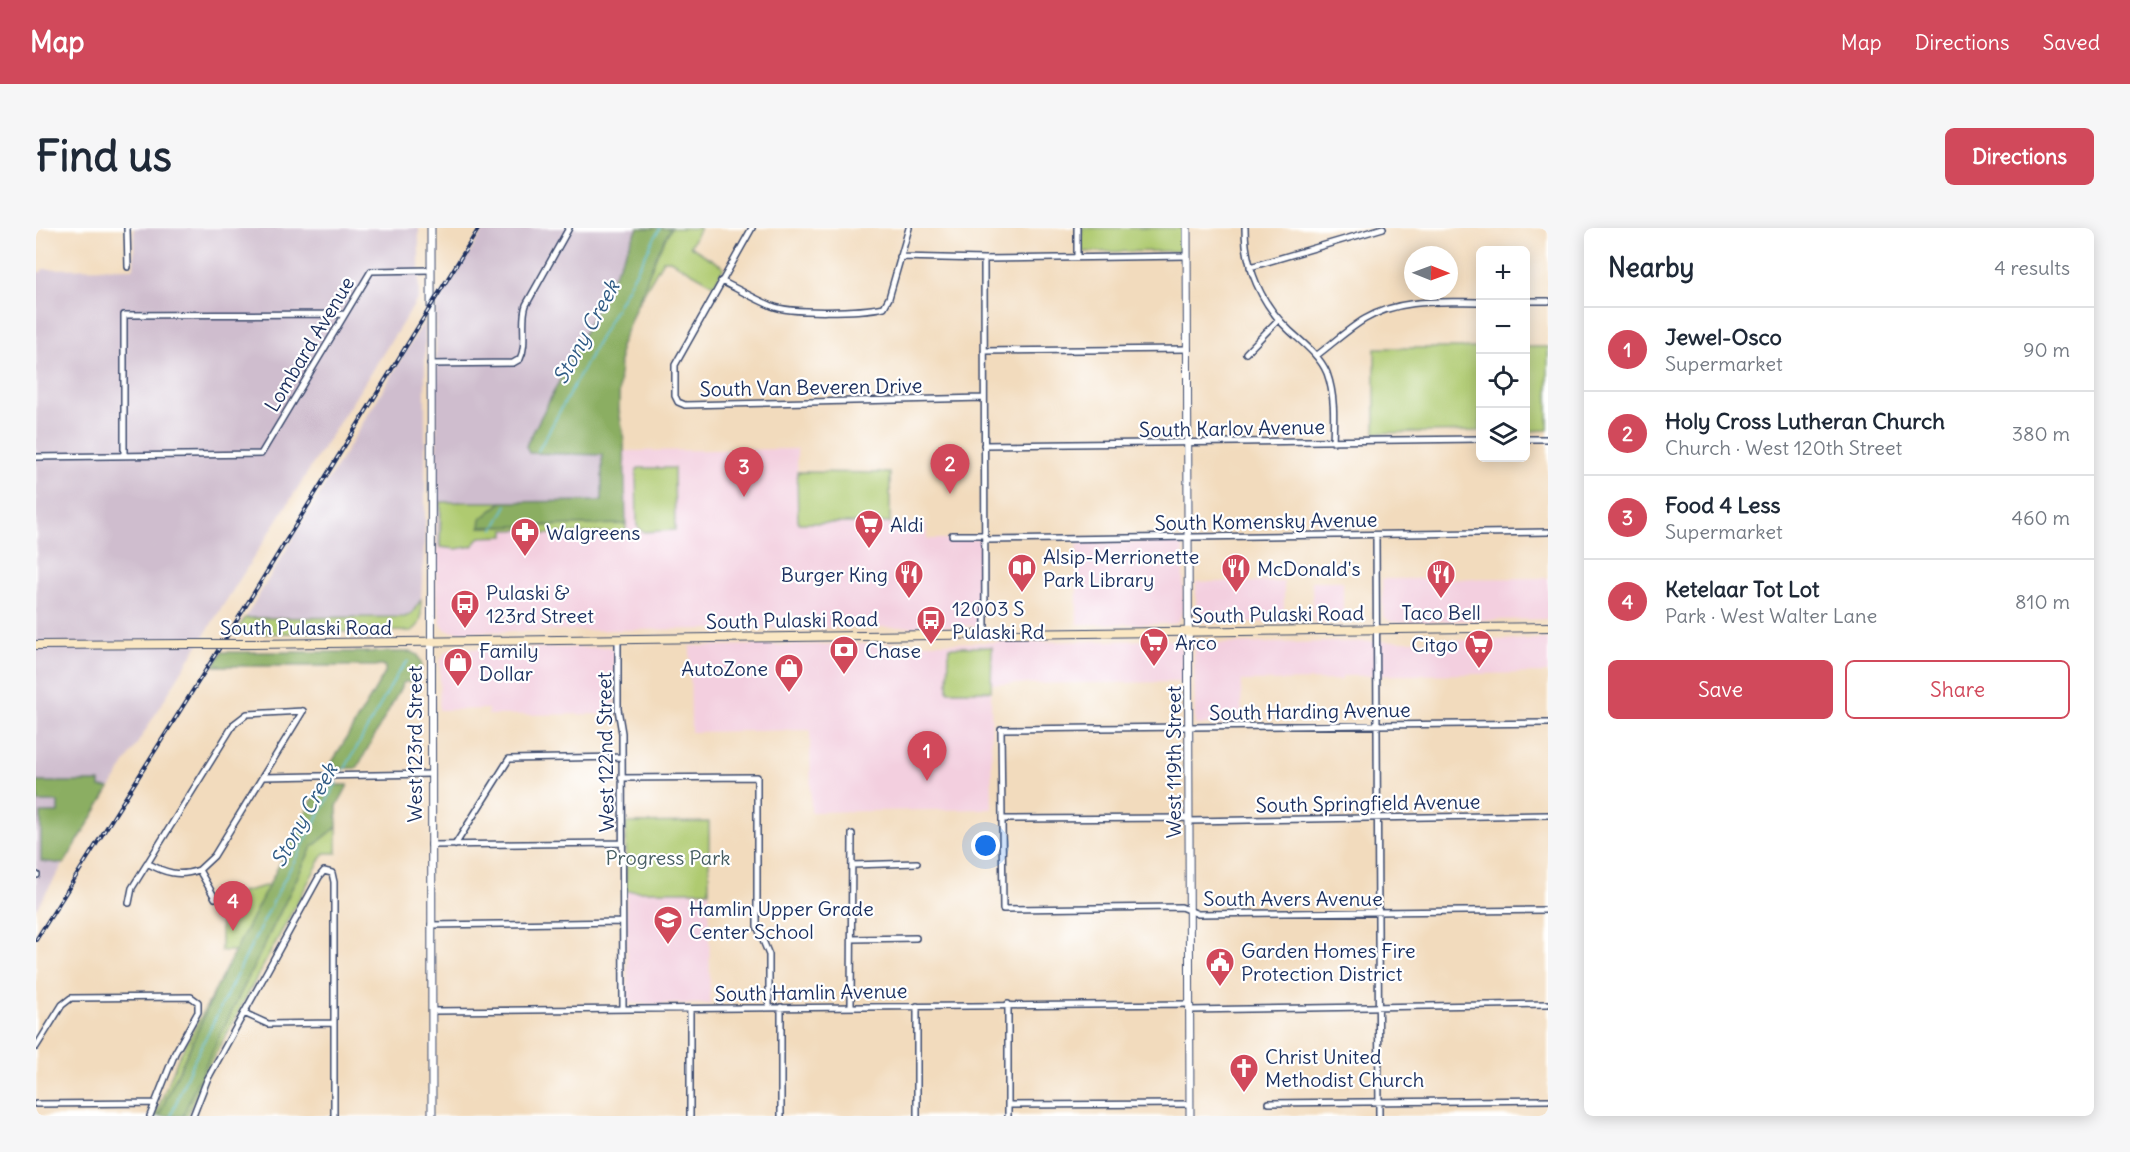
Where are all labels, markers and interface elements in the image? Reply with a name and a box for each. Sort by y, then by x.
text: Map [30,24,84,60]
text: Map [1841,29,1882,56]
text: Directions [1915,29,2009,56]
text: Saved [2042,29,2100,56]
button: Directions [1945,128,2094,185]
text: Find us [36,130,172,182]
north arrow [1404,246,1458,300]
map controls [1476,246,1530,462]
button: + [1476,246,1530,300]
text: Nearby [1608,251,1694,284]
text: 4 results [1994,255,2070,280]
street label: Lombard Avenue [259,272,359,416]
water label: Stony Creek [547,274,626,388]
button: − [1476,300,1530,354]
text: Jewel-Osco [1665,323,1782,351]
text: 1 [1624,337,1631,362]
text: 90 m [2023,337,2070,362]
text: Supermarket [1665,351,1783,376]
button: locate [1476,354,1530,408]
street label: South Van Beveren Drive [699,373,923,401]
text: Holy Cross Lutheran Church [1665,407,1945,435]
button: layers [1476,408,1530,462]
street label: South Karlov Avenue [1139,414,1325,442]
text: 2 [1622,421,1633,446]
text: 380 m [2012,421,2070,446]
text: Church · West 120th Street [1665,435,1902,460]
pin: 2 [930,444,970,494]
pin: 3 [724,448,764,497]
text: Food 4 Less [1665,491,1781,519]
text: 3 [1622,505,1633,530]
text: 460 m [2011,505,2070,530]
street label: South Komensky Avenue [1154,507,1378,535]
supermarket icon: Aldi [853,508,885,550]
place label: Aldi [890,512,924,537]
pharmacy icon: Walgreens [509,516,541,558]
text: Supermarket [1665,519,1783,544]
place label: Walgreens [546,520,640,545]
place label: Alsip-Merrionette Park Library [1043,544,1199,592]
library icon: Alsip-Merrionette Park Library [1006,552,1038,594]
restaurant icon: McDonald's [1220,552,1252,594]
place label: McDonald's [1257,556,1361,581]
restaurant icon: Burger King [893,558,925,600]
restaurant icon: Taco Bell [1425,558,1457,600]
place label: Burger King [781,562,888,587]
text: Ketelaar Tot Lot [1665,575,1819,603]
place label: Pulaski & 123rd Street [486,580,594,628]
bus stop icon: Pulaski & 123rd Street [449,588,481,630]
text: 4 [1622,589,1633,614]
text: 810 m [2015,589,2070,614]
place label: 12003 S Pulaski Rd [952,596,1045,644]
street label: South Pulaski Road [1192,600,1365,628]
place label: Taco Bell [1401,600,1481,625]
text: Park · West Walter Lane [1665,603,1877,628]
bus stop icon: 12003 S Pulaski Rd [915,604,947,646]
street label: South Pulaski Road [706,606,879,634]
street label: South Pulaski Road [220,615,392,640]
supermarket icon: Arco [1138,626,1170,668]
supermarket icon: Citgo [1463,628,1495,670]
place label: Arco [1175,630,1217,655]
place label: Citgo [1411,632,1458,657]
bank icon: Chase [828,634,860,676]
place label: Family Dollar [479,638,539,686]
place label: Chase [865,638,921,663]
shop icon: Family Dollar [442,646,474,688]
shop icon: AutoZone [773,652,805,694]
place label: AutoZone [681,656,768,681]
button: Save [1608,660,1833,719]
button: Share [1845,660,2070,719]
street label: West 123rd Street [402,665,427,822]
street label: West 122nd Street [591,671,619,832]
street label: West 119th Street [1161,685,1186,838]
street label: South Harding Avenue [1209,697,1411,725]
pin: 1 [908,732,946,781]
water label: Stony Creek [265,757,344,871]
street label: South Springfield Avenue [1255,789,1481,817]
your location [971,831,1000,860]
park label: Progress Park [605,845,731,870]
pin: 4 [214,882,252,931]
street label: South Avers Avenue [1203,886,1383,911]
place label: Hamlin Upper Grade Center School [689,896,874,944]
school or university icon: Hamlin Upper Grade Center School [652,904,684,946]
place label: Garden Homes Fire Protection District [1241,938,1416,986]
public building icon: Garden Homes Fire Protection District [1204,946,1236,988]
street label: South Hamlin Avenue [714,978,908,1006]
place label: Christ United Methodist Church [1265,1044,1424,1092]
church icon: Christ United Methodist Church [1228,1052,1260,1094]

